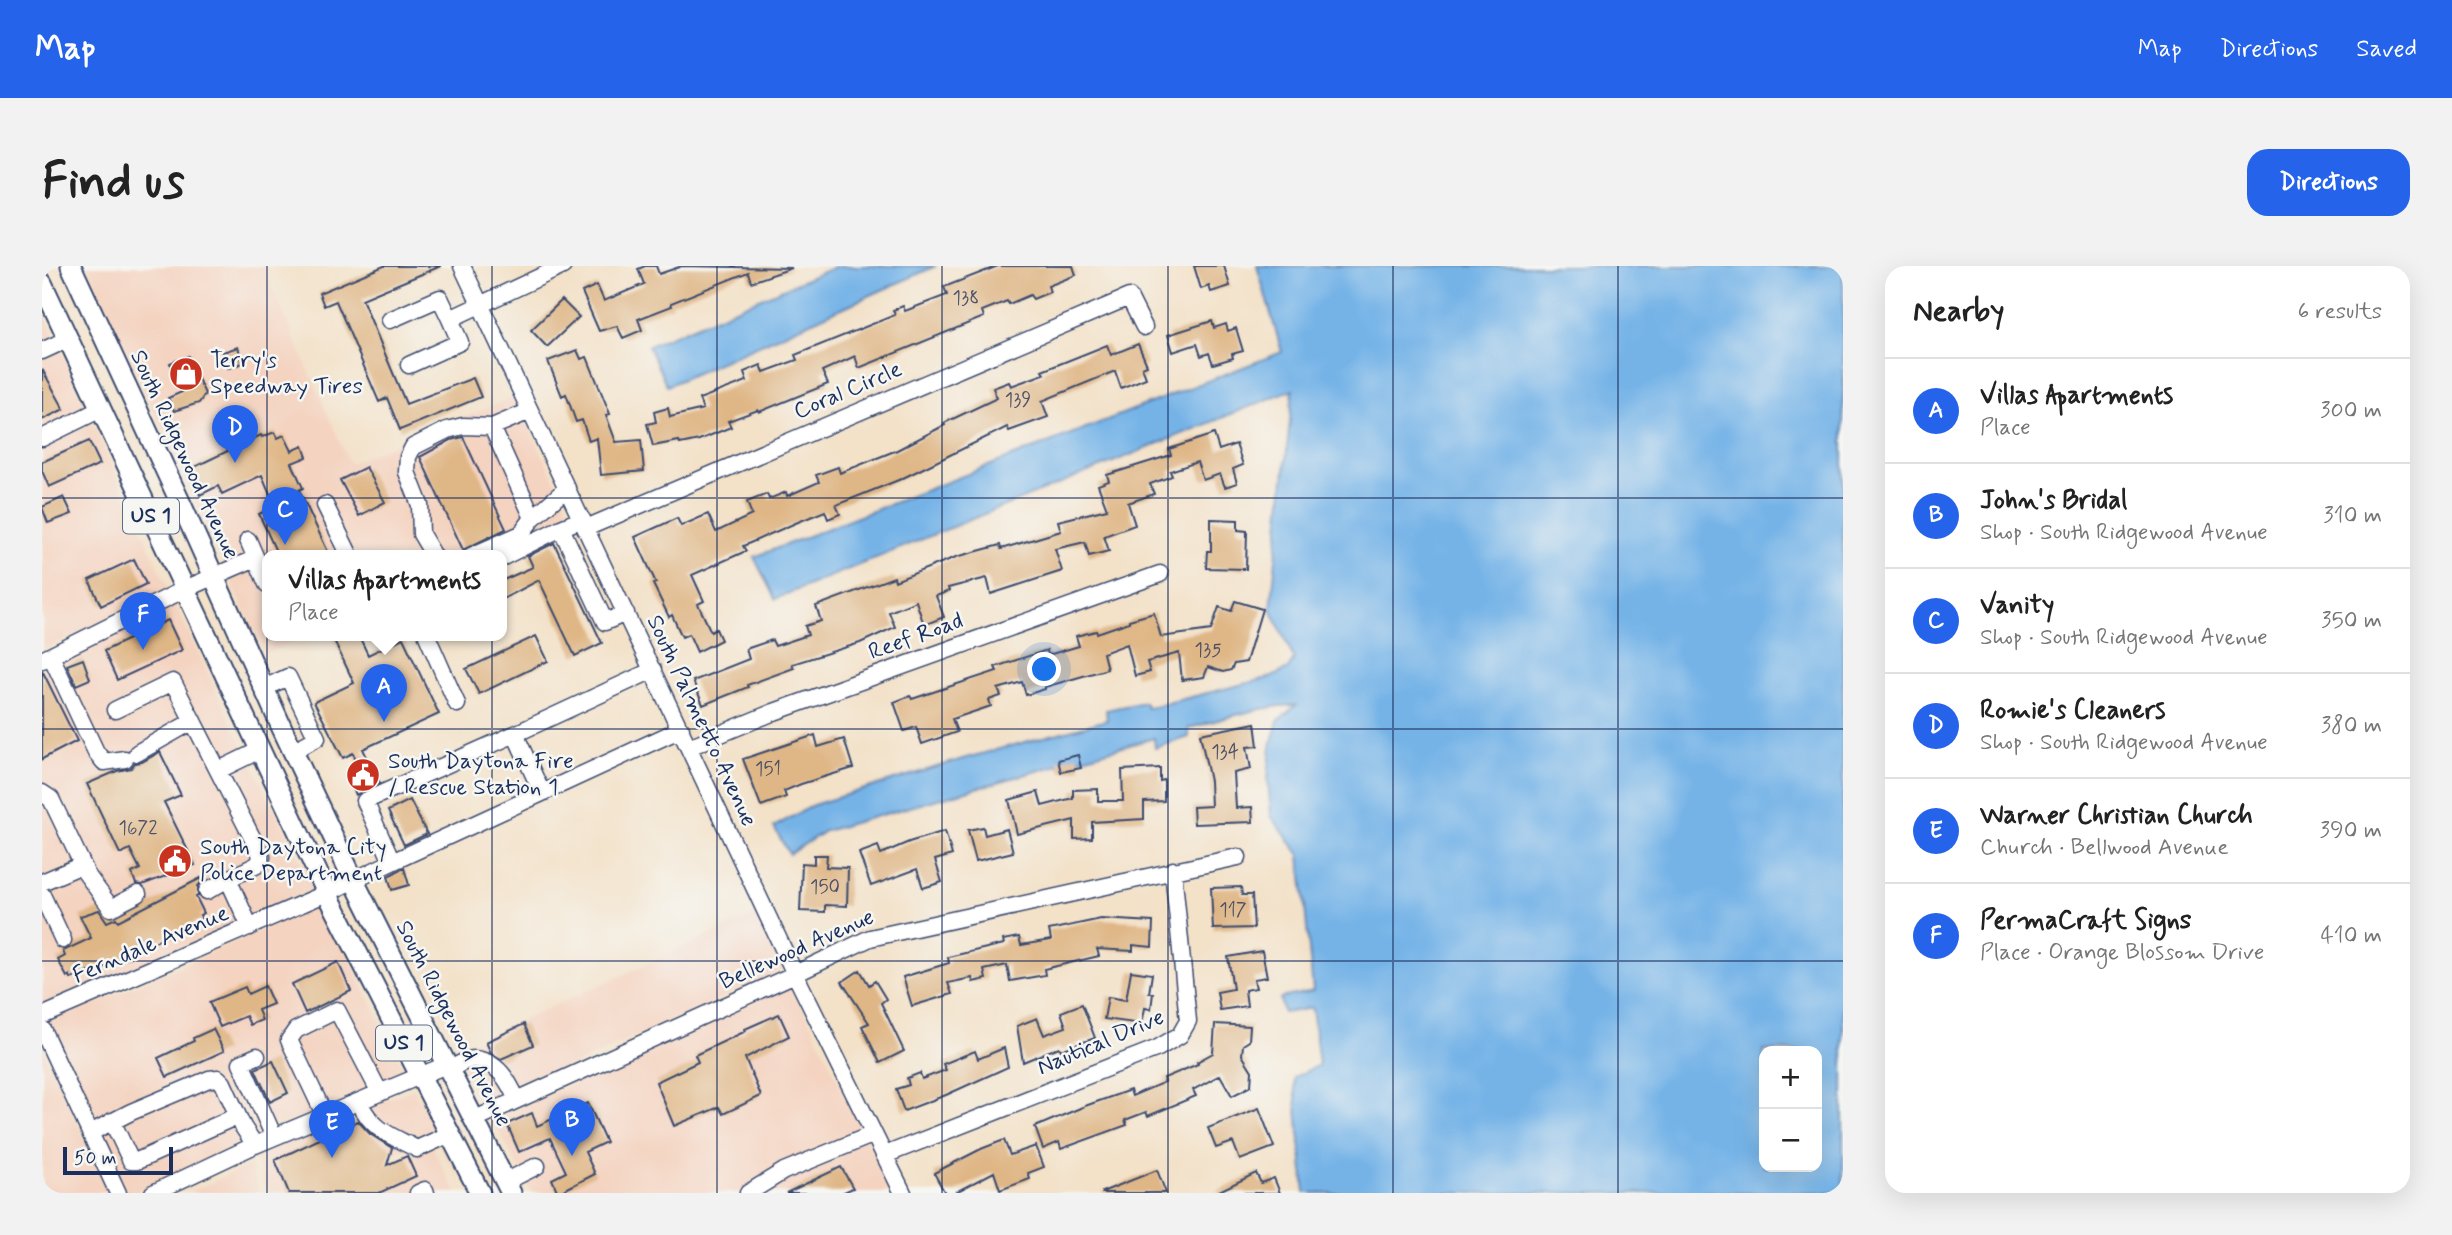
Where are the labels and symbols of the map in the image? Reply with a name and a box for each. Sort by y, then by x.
house number: 138 [953,286,979,311]
street label: South Ridgewood Avenue [120,345,246,565]
place label: Terry's Speedway Tires [210,346,363,402]
shop icon: Terry's Speedway Tires [167,355,205,393]
street label: Coral Circle [789,355,907,427]
house number: 139 [1005,388,1031,413]
pin: D [212,405,258,463]
pin: C [262,487,308,545]
road number: US 1 [123,498,179,534]
pin: F [120,592,166,650]
street label: Reef Road [865,606,967,668]
street label: South Palmetto Avenue [639,610,763,832]
house number: 135 [1194,638,1222,663]
your location [1027,652,1061,686]
pin: A [361,664,407,722]
house number: 134 [1211,740,1239,765]
place label: South Daytona Fire / Rescue Station 1 [388,747,574,803]
public building icon: South Daytona Fire / Rescue Station 1 [344,756,382,794]
house number: 151 [755,757,781,782]
house number: 1672 [119,816,157,841]
place label: South Daytona City Police Department [200,833,387,889]
public building icon: South Daytona City Police Department [156,842,194,880]
house number: 150 [810,875,840,900]
house number: 117 [1219,898,1247,923]
street label: Ferndale Avenue [68,899,234,991]
street label: Bellewood Avenue [715,902,879,998]
street label: South Ridgewood Avenue [386,916,518,1133]
street label: Nautical Drive [1033,1003,1169,1083]
road number: US 1 [376,1026,432,1060]
pin: B [549,1098,595,1156]
pin: E [309,1100,355,1158]
scale bar [63,1144,173,1176]

